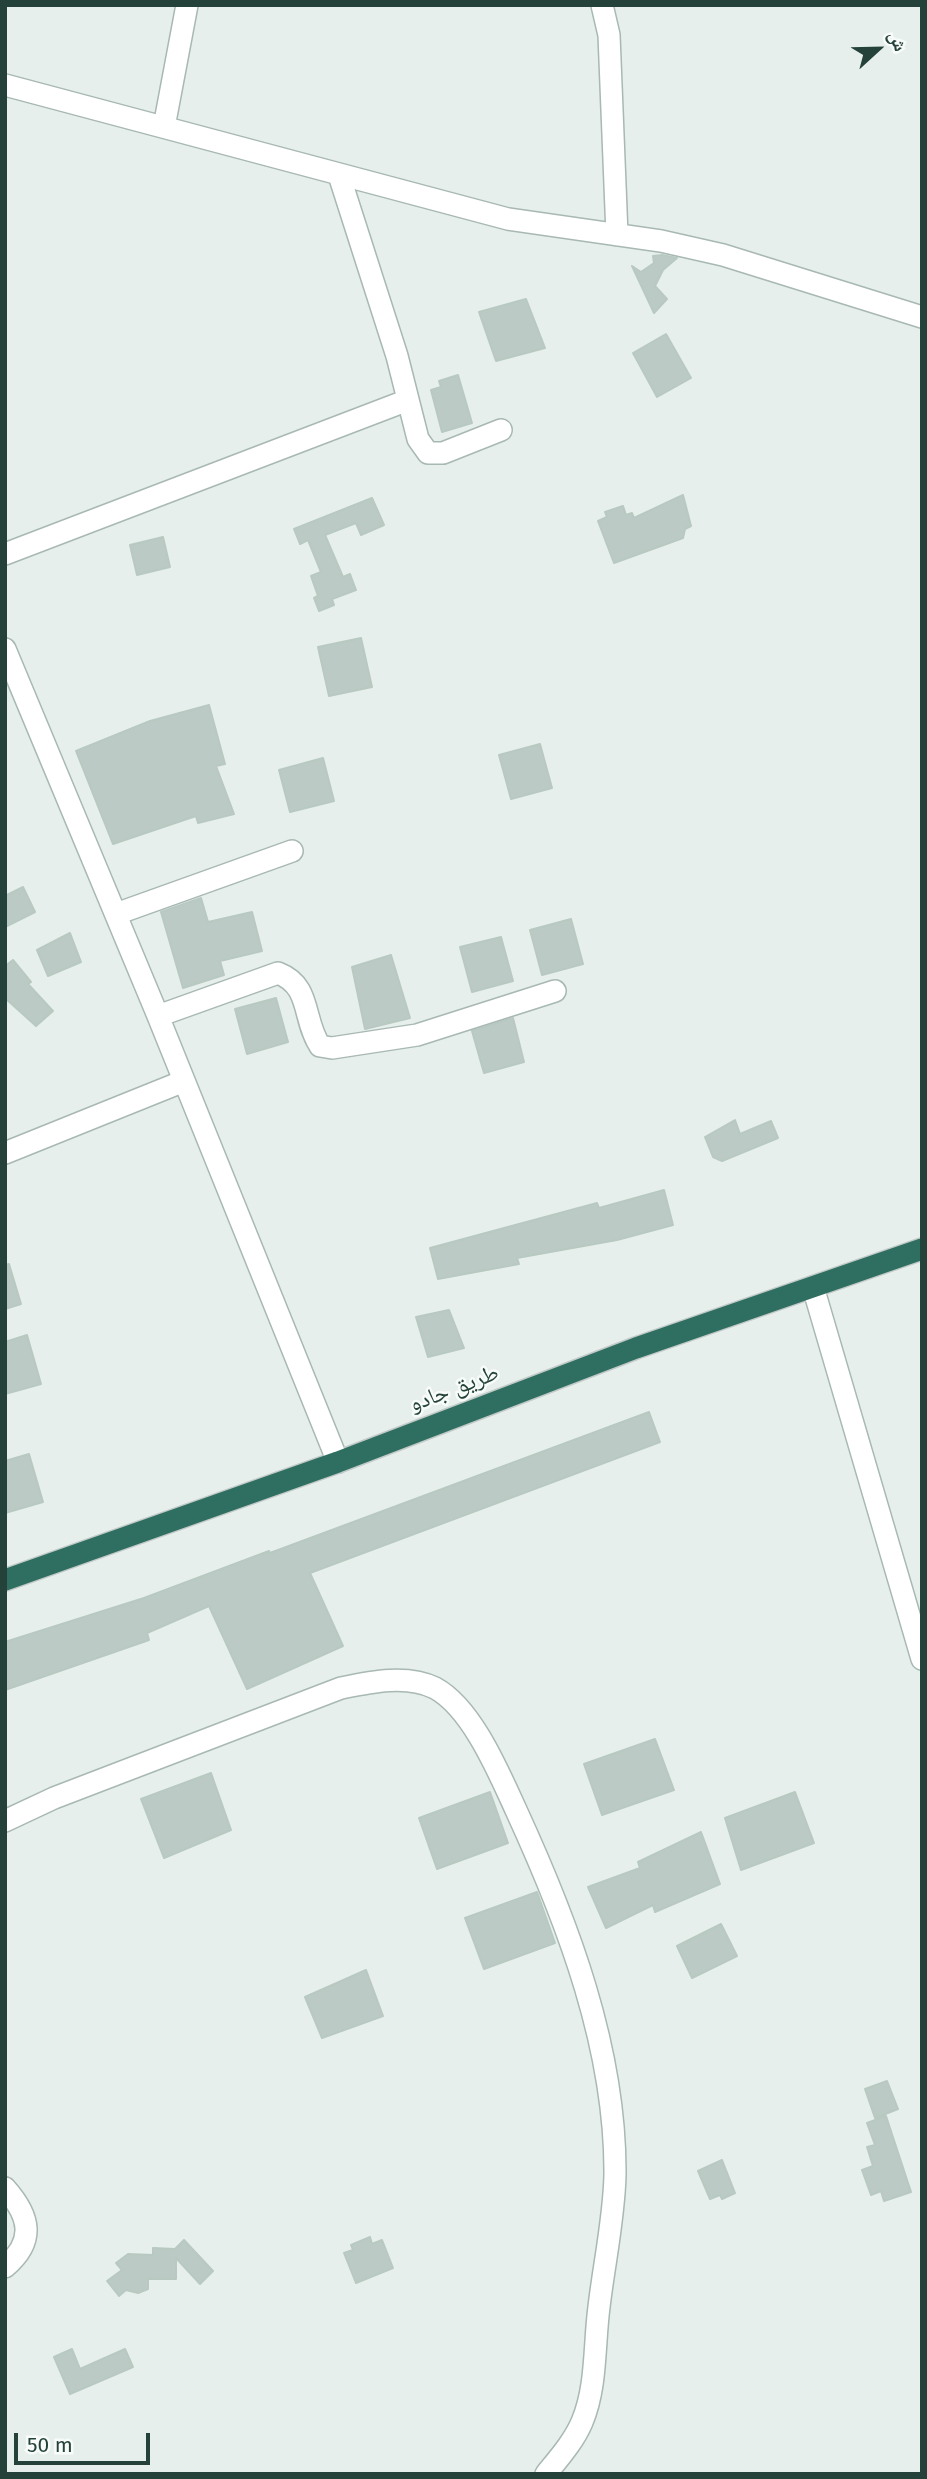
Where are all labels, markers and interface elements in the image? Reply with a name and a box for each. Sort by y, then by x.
north arrow [843,14,913,84]
text: ش [883,27,912,55]
street label: طريق جادو [405,1359,503,1419]
scale bar [18,2420,154,2464]
text: 50 m [27,2432,73,2458]

